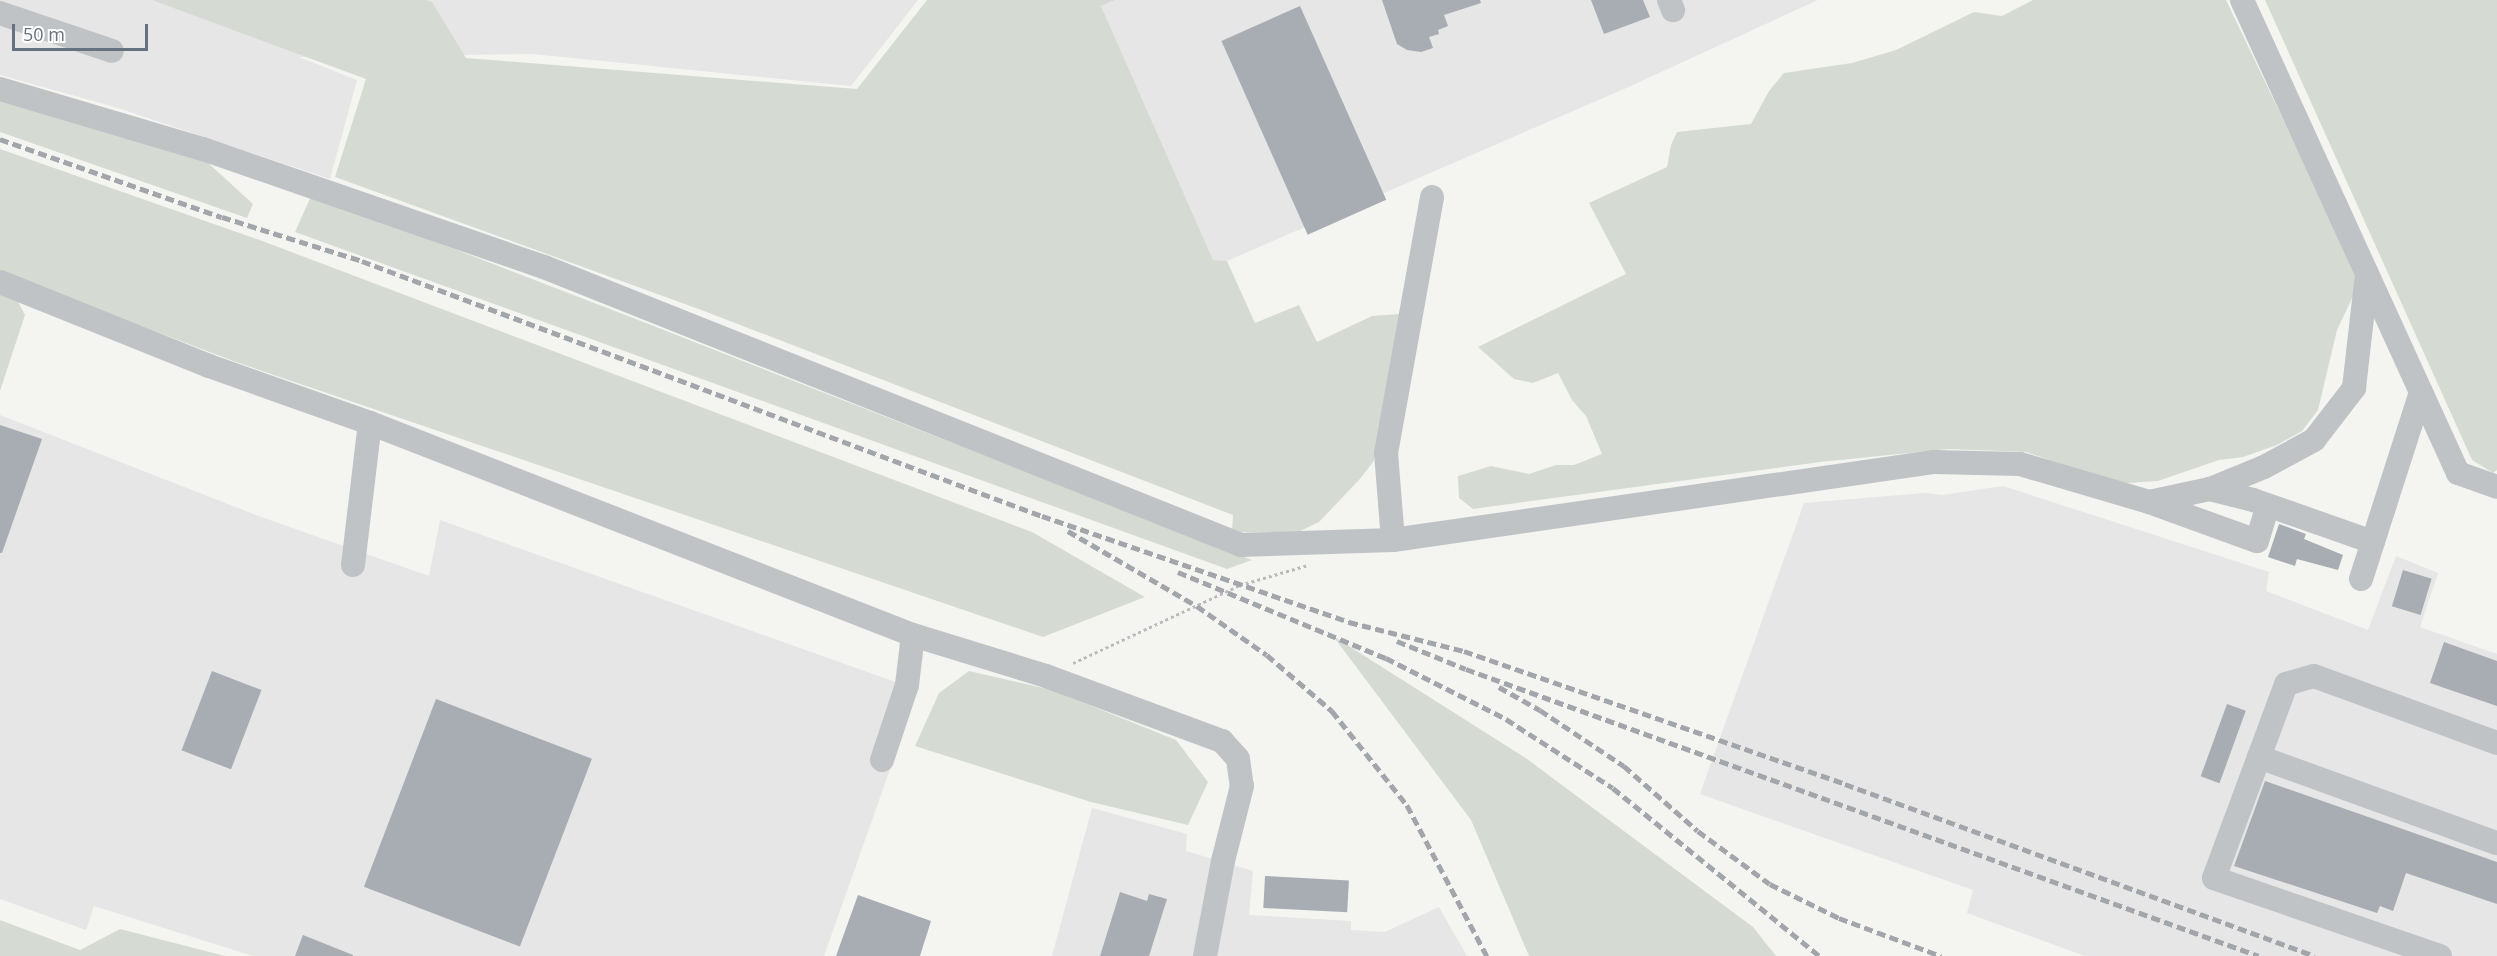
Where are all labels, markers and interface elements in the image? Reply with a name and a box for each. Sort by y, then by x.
scale bar [15,12,152,50]
text: 50 m [23,22,65,46]

